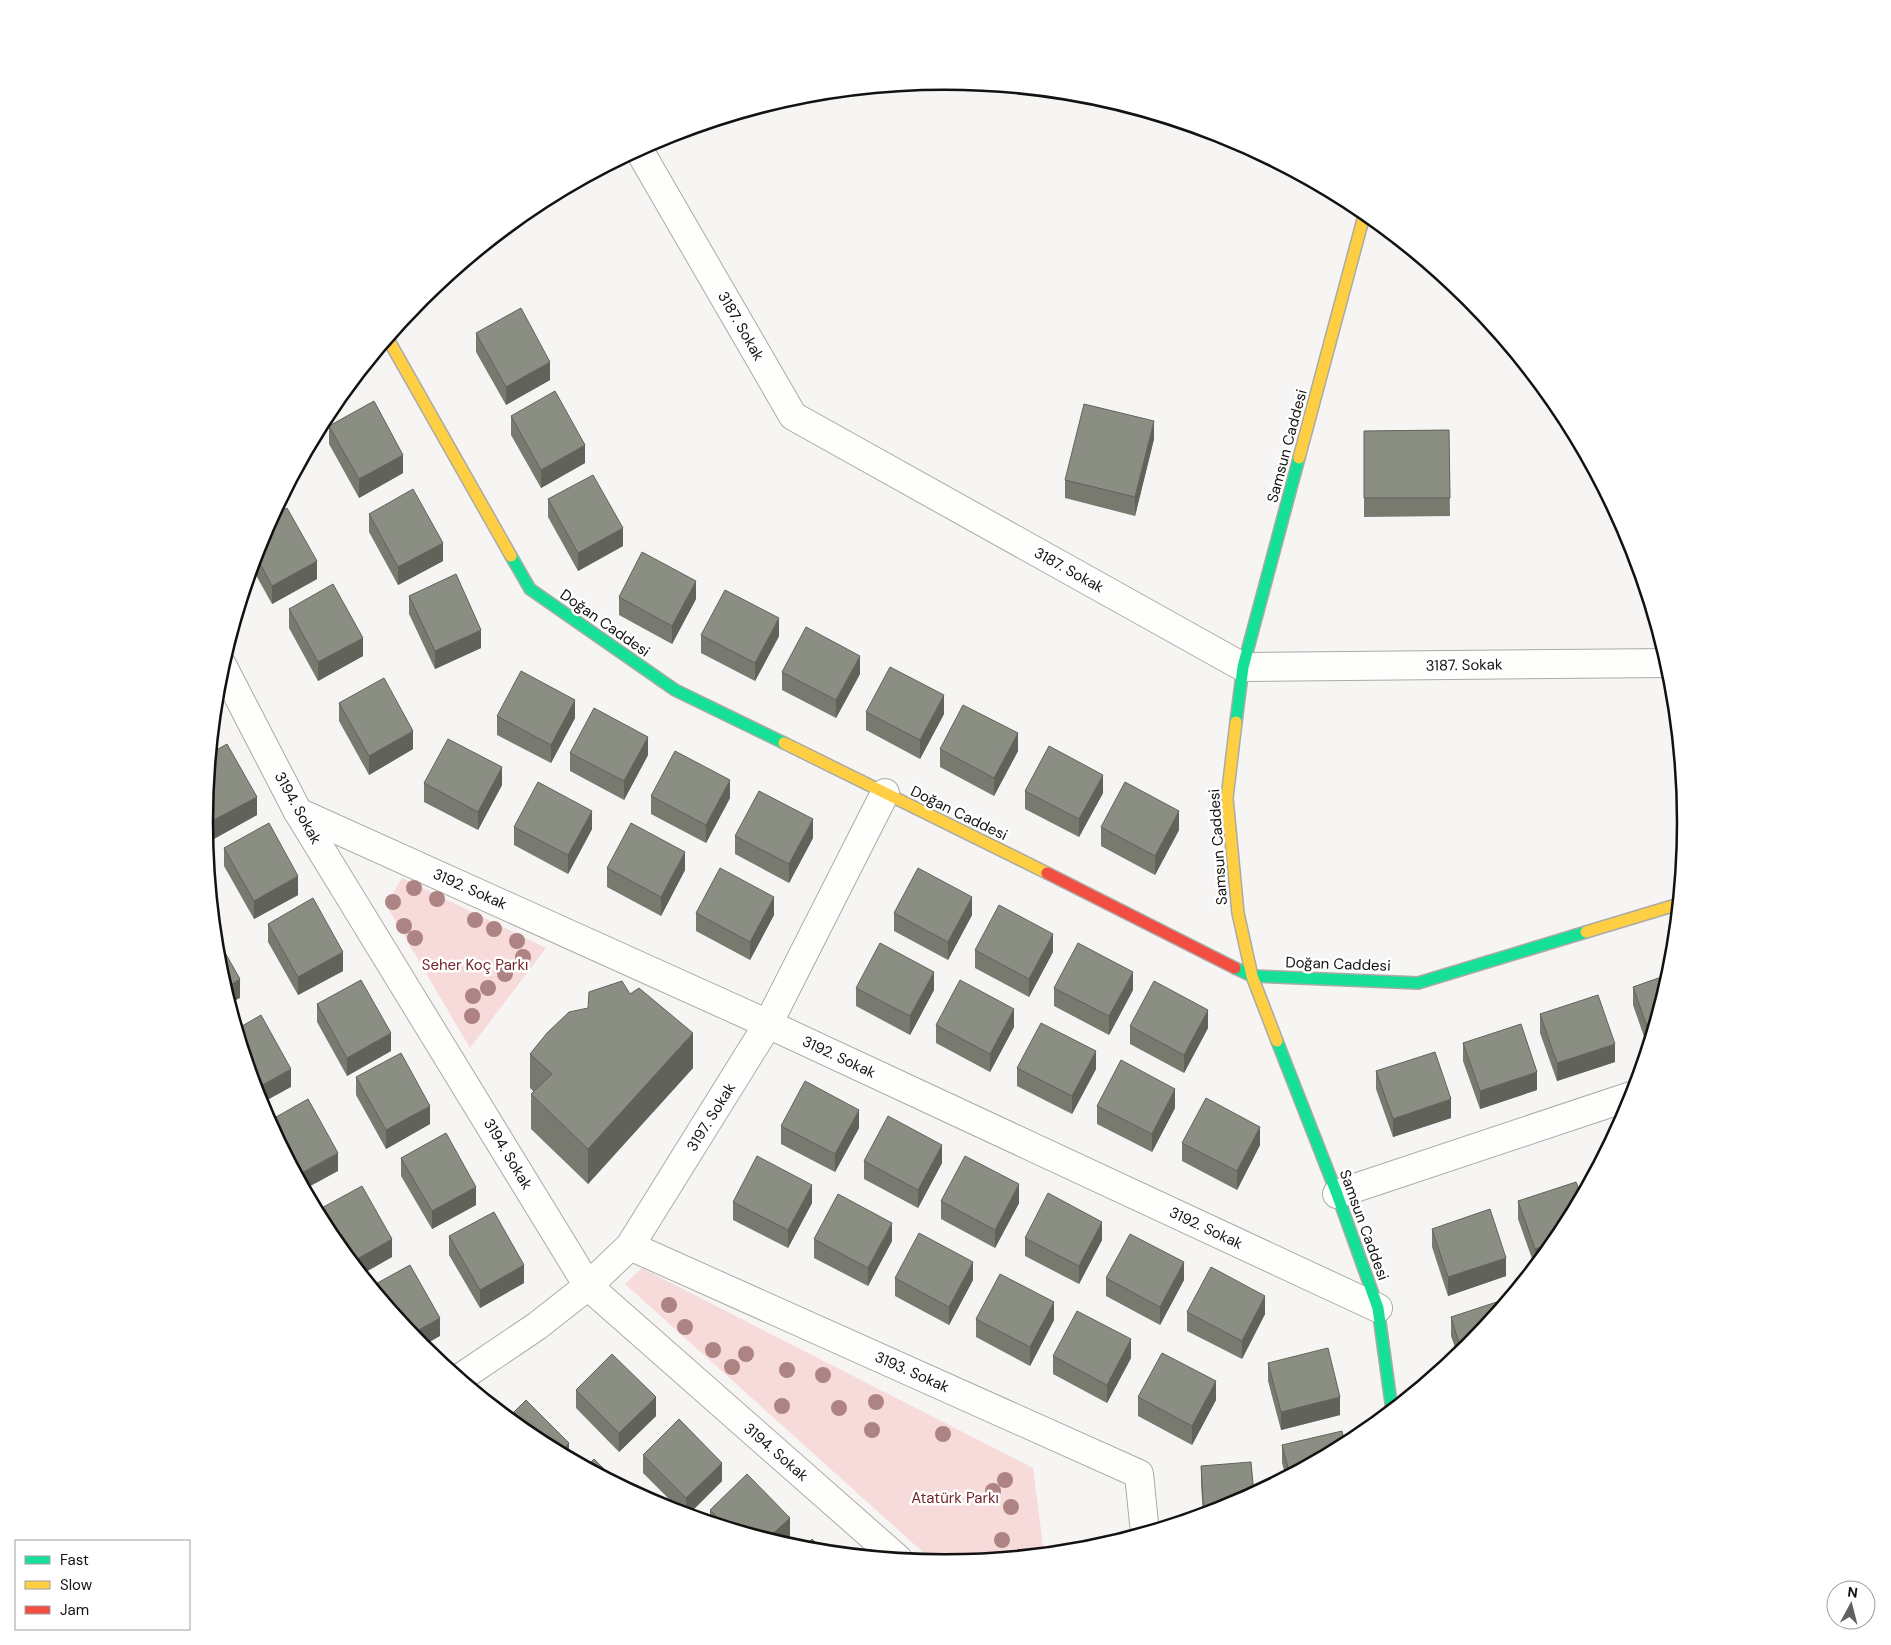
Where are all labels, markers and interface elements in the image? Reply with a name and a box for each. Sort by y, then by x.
street label: 3187. Sokak [713,288,769,365]
street label: Samsun Caddesi [1262,387,1312,505]
street label: 3187. Sokak [1031,543,1108,598]
street label: Doğan Caddesi [556,585,654,661]
street label: 3187. Sokak [1425,654,1503,676]
street label: 3194. Sokak [270,768,326,848]
street label: Doğan Caddesi [907,781,1011,845]
street label: Samsun Caddesi [1204,788,1232,906]
street label: 3192. Sokak [430,864,510,914]
street label: Doğan Caddesi [1285,952,1391,976]
park label: Seher Koç Parkı [422,955,528,975]
street label: 3192. Sokak [799,1031,879,1083]
street label: 3197. Sokak [682,1079,740,1155]
street label: 3194. Sokak [479,1115,537,1194]
street label: Samsun Caddesi [1335,1167,1393,1283]
street label: 3192. Sokak [1166,1202,1246,1254]
street label: 3193. Sokak [872,1347,953,1397]
street label: 3194. Sokak [739,1418,813,1486]
park label: Atatürk Parkı [911,1488,999,1508]
legend [15,1540,190,1630]
text: Fast [60,1550,89,1570]
text: Slow [60,1575,93,1595]
north arrow [1826,1580,1876,1630]
text: N [1846,1583,1859,1602]
text: Jam [60,1600,89,1620]

